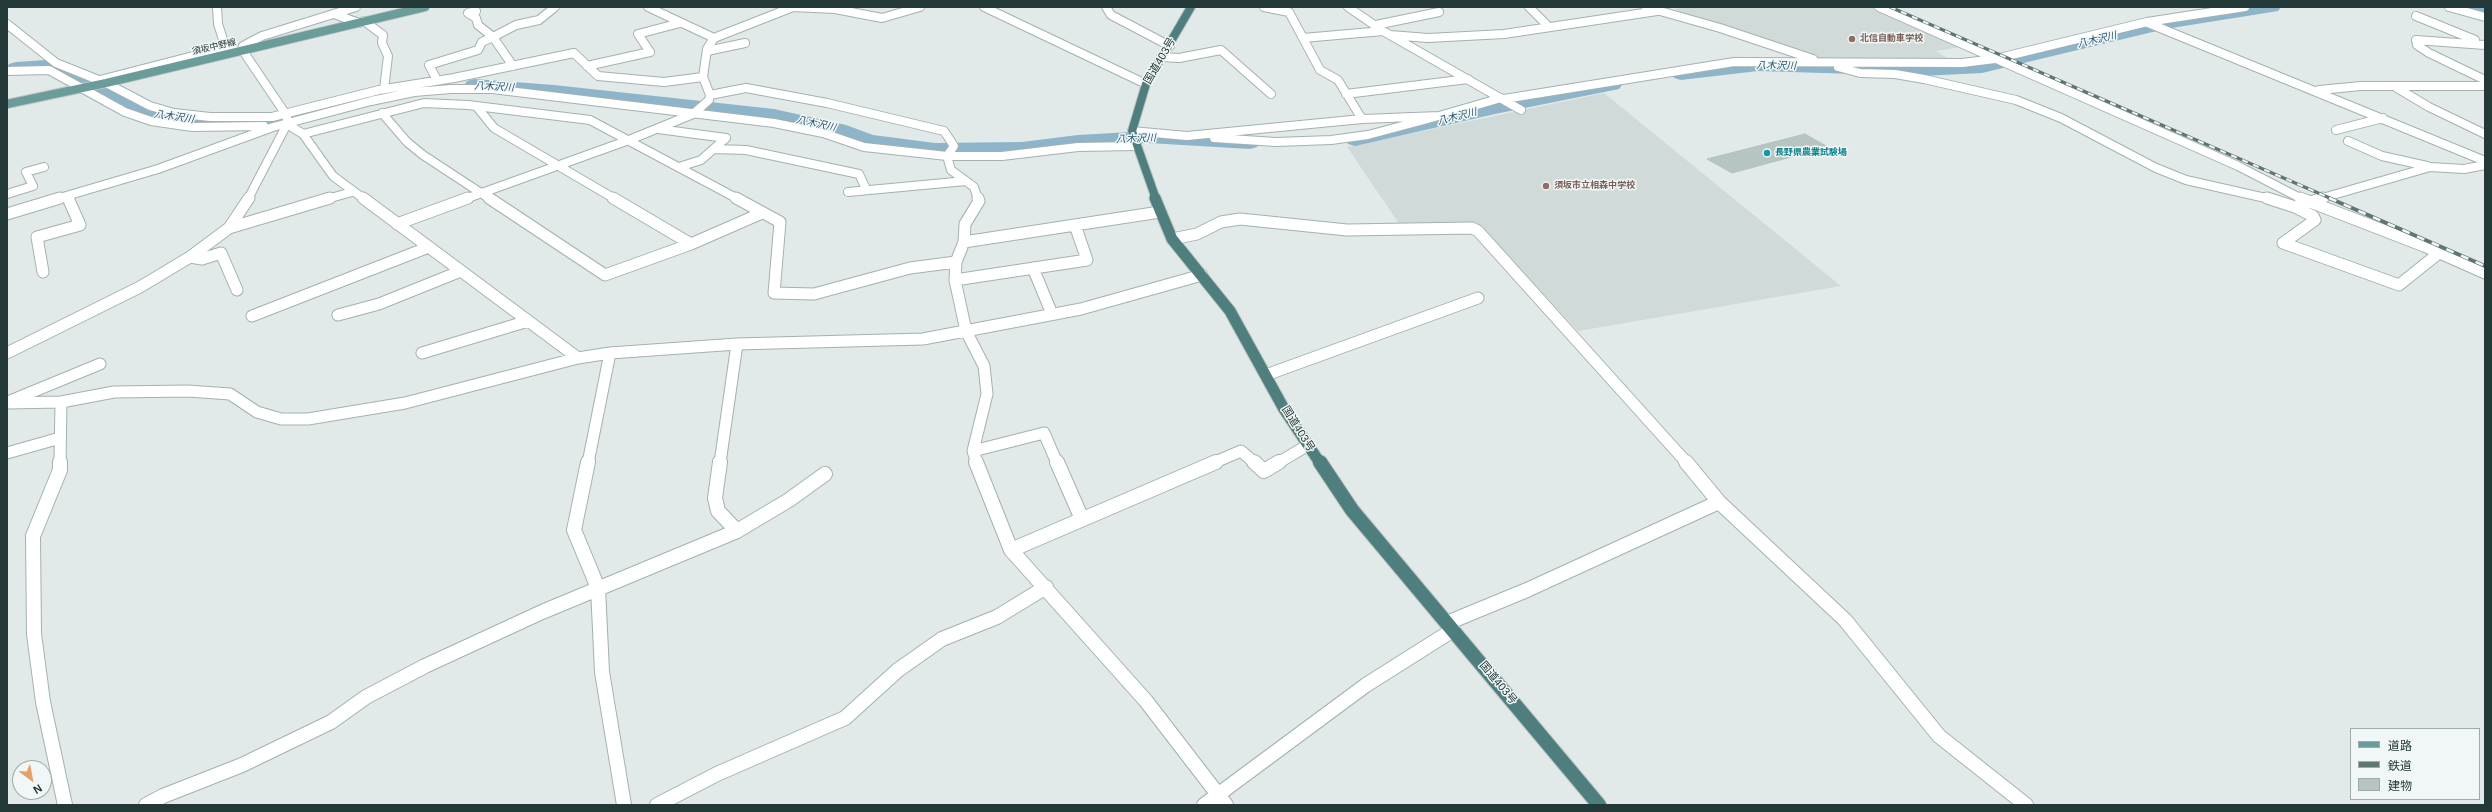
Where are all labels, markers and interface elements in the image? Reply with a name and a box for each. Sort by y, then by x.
water label: 八木沢川 [2076,30,2118,50]
marker: 北信自動車学校 [1847,34,1857,44]
place label: 北信自動車学校 [1860,34,1923,44]
street label: 国道403号 [1141,35,1179,87]
street label: 須坂中野線 [191,37,237,57]
water label: 八木沢川 [1756,60,1796,72]
water label: 八木沢川 [474,80,514,94]
water label: 八木沢川 [1436,106,1478,128]
water label: 八木沢川 [153,108,195,126]
water label: 八木沢川 [795,114,837,134]
water label: 八木沢川 [1116,132,1156,146]
marker: 長野県農業試験場 [1762,148,1772,158]
place label: 長野県農業試験場 [1775,148,1847,158]
marker: 須坂市立相森中学校 [1541,181,1551,191]
place label: 須坂市立相森中学校 [1554,181,1635,191]
street label: 国道403号 [1279,404,1317,454]
street label: 国道403号 [1476,659,1520,707]
legend [2350,728,2480,800]
text: 道路 [2388,739,2412,753]
text: 鉄道 [2388,759,2412,773]
north arrow [12,760,52,800]
text: 建物 [2388,779,2412,793]
text: N [31,782,44,797]

